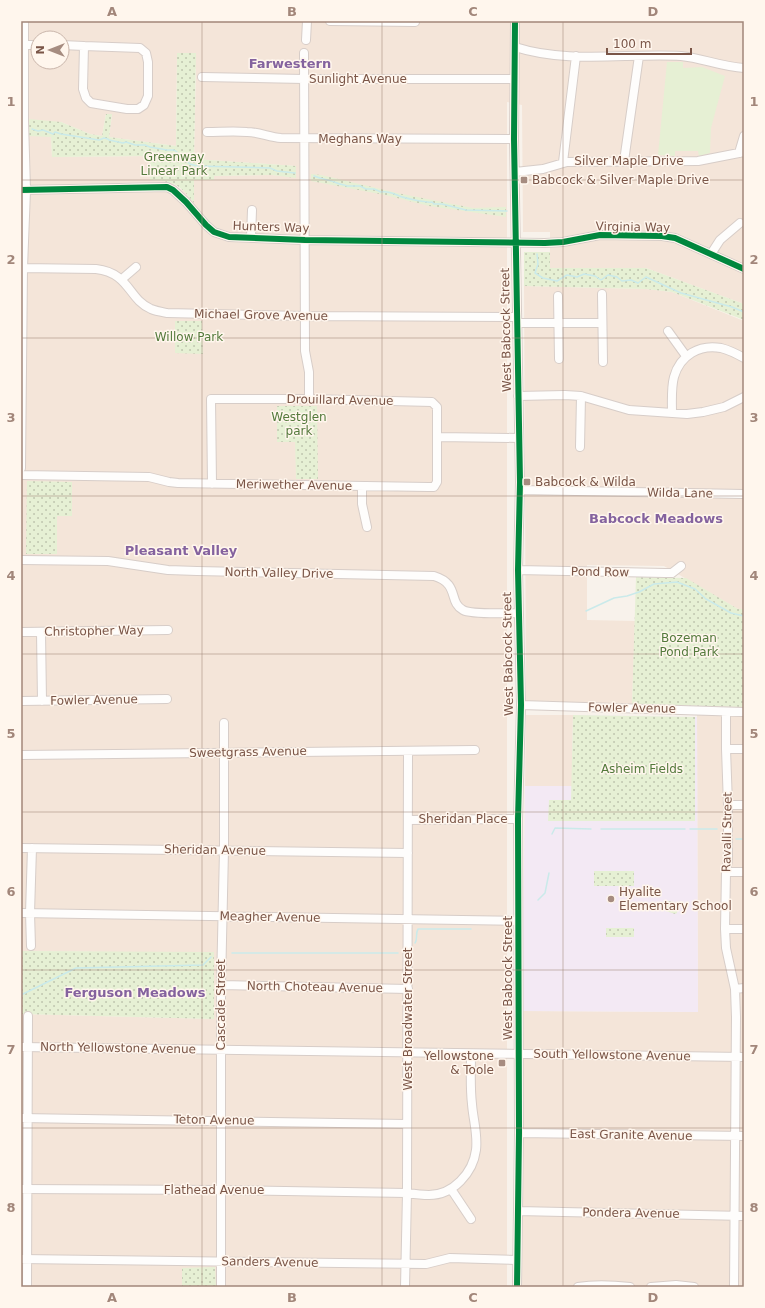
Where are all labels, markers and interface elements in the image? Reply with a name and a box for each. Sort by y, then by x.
text: A [107,4,117,19]
text: B [287,4,297,19]
text: C [468,4,478,19]
text: D [648,4,659,19]
north arrow [30,30,70,70]
scale bar [607,30,691,56]
text: 100 m [613,37,651,51]
text: N [34,45,47,55]
district label: Farwestern [249,56,331,71]
street label: Sunlight Avenue [309,72,407,86]
text: 1 [6,94,16,109]
text: 1 [749,94,759,109]
street label: Meghans Way [318,132,402,146]
park label: Greenway Linear Park [140,150,208,178]
street label: Silver Maple Drive [574,154,684,168]
place label: Babcock & Silver Maple Drive [532,173,709,187]
marker: Babcock & Silver Maple Drive [519,175,529,185]
street label: Hunters Way [232,219,310,235]
street label: Virginia Way [596,219,670,235]
text: 2 [6,252,16,267]
text: 2 [749,252,759,267]
street label: West Babcock Street [498,267,514,392]
street label: Michael Grove Avenue [194,307,328,323]
park label: Willow Park [155,330,223,344]
street label: Drouillard Avenue [286,392,394,408]
text: 3 [6,410,16,425]
park label: Westglen park [271,410,327,438]
text: 3 [749,410,759,425]
place label: Babcock & Wilda [535,475,636,489]
street label: Meriwether Avenue [236,477,352,493]
marker: Babcock & Wilda [522,477,532,487]
street label: Wilda Lane [647,485,713,501]
district label: Babcock Meadows [589,511,723,526]
district label: Pleasant Valley [125,543,238,558]
street label: Pond Row [571,564,629,580]
street label: North Valley Drive [224,565,334,581]
text: 4 [6,568,16,583]
text: 4 [749,568,759,583]
street label: West Babcock Street [500,591,516,716]
street label: Christopher Way [44,623,144,639]
park label: Bozeman Pond Park [659,631,719,659]
street label: Fowler Avenue [50,692,138,708]
street label: Fowler Avenue [588,700,676,716]
text: 5 [6,726,16,741]
text: 5 [749,726,759,741]
street label: Sweetgrass Avenue [189,744,307,760]
park label: Asheim Fields [601,762,683,776]
street label: Ravalli Street [719,792,735,872]
street label: Sheridan Place [418,812,508,826]
street label: Sheridan Avenue [164,842,266,858]
text: 6 [6,884,16,899]
text: 6 [749,884,759,899]
place label: Hyalite Elementary School [619,885,732,913]
marker: Hyalite Elementary School [606,894,616,904]
street label: Meagher Avenue [219,909,321,925]
street label: West Babcock Street [501,916,515,1040]
street label: West Broadwater Street [401,947,415,1091]
street label: Cascade Street [214,959,228,1051]
street label: North Choteau Avenue [247,979,383,995]
district label: Ferguson Meadows [64,985,206,1000]
street label: North Yellowstone Avenue [40,1040,196,1056]
text: 7 [6,1042,16,1057]
text: 7 [749,1042,759,1057]
street label: South Yellowstone Avenue [533,1047,691,1063]
place label: Yellowstone & Toole [423,1049,494,1077]
marker: Yellowstone & Toole [497,1058,507,1068]
street label: Teton Avenue [173,1112,254,1128]
street label: East Granite Avenue [570,1127,692,1143]
street label: Flathead Avenue [164,1183,264,1197]
text: 8 [6,1200,16,1215]
text: 8 [749,1200,759,1215]
street label: Pondera Avenue [582,1205,680,1221]
street label: Sanders Avenue [221,1254,319,1270]
text: A [107,1290,117,1305]
text: B [287,1290,297,1305]
text: C [468,1290,478,1305]
text: D [648,1290,659,1305]

